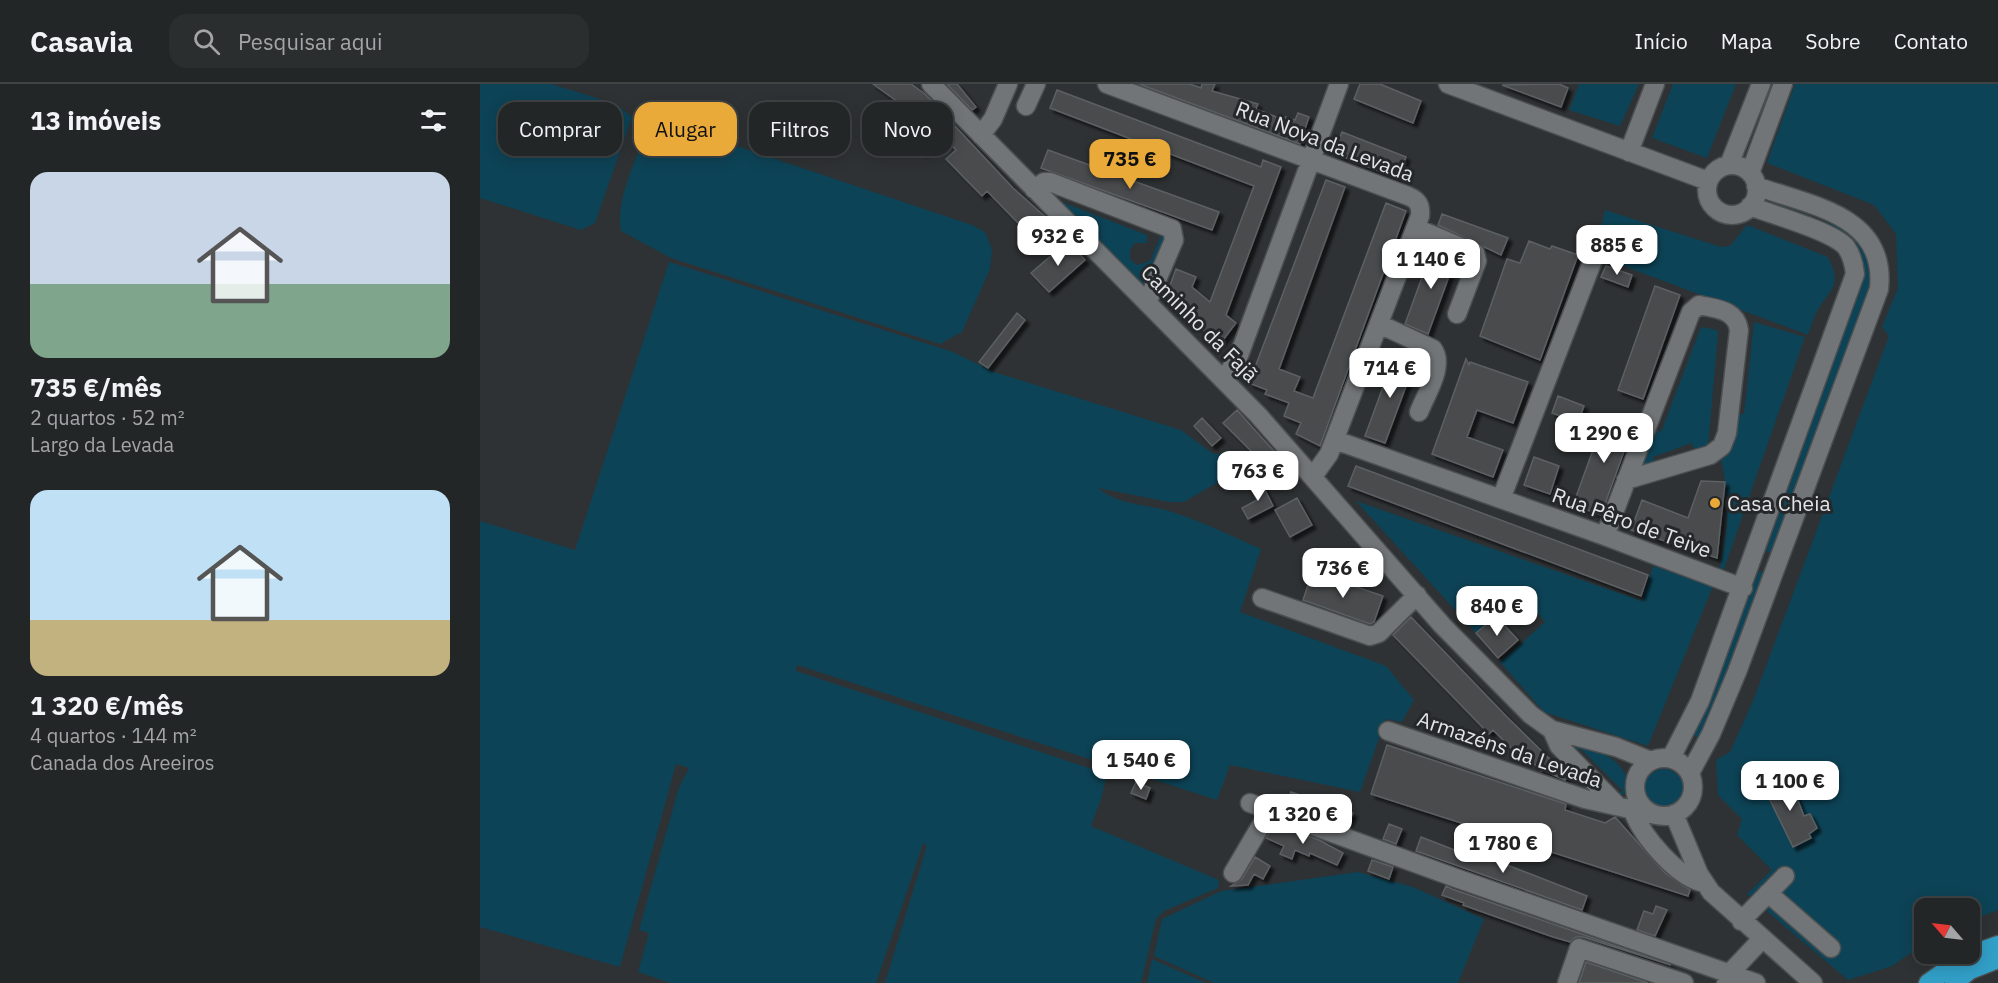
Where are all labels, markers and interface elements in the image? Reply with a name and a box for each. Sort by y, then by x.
search box [169,14,589,68]
text: Casavia [30,23,133,60]
icon: search [190,25,223,58]
text: Pesquisar aqui [238,27,383,56]
text: Início [1635,27,1688,55]
text: Mapa [1721,27,1772,55]
text: Sobre [1805,27,1861,55]
text: Contato [1894,27,1968,55]
street label: Rua Nova da Levada [1232,94,1418,188]
chip: Comprar [498,102,622,156]
chip: Alugar [634,102,737,156]
chip: Filtros [749,102,850,156]
chip: Novo [862,102,953,156]
text: 13 imóveis [30,103,161,137]
icon: filters [417,104,450,137]
pin: 735 € [1088,139,1172,190]
text: 735 € [1103,145,1157,172]
icon: home [186,211,294,319]
pin: 932 € [1016,216,1100,267]
text: 932 € [1031,222,1085,249]
pin: 885 € [1575,225,1659,276]
text: 885 € [1590,231,1644,258]
pin: 1 140 € [1376,239,1486,290]
text: 1 140 € [1396,245,1466,272]
street label: Caminho da Fajã [1135,258,1265,388]
pin: 714 € [1348,348,1432,399]
text: 714 € [1363,354,1417,381]
text: 735 €/mês [30,370,162,404]
text: 2 quartos · 52 m² [30,404,185,431]
pin: 1 290 € [1549,413,1659,464]
text: 1 290 € [1569,419,1639,446]
text: Largo da Levada [30,431,174,458]
pin: 763 € [1216,451,1300,502]
text: 763 € [1231,457,1285,484]
street label: Rua Pêro de Teive [1549,480,1715,564]
place label: Casa Cheia [1727,489,1831,517]
marker: Casa Cheia [1708,496,1722,510]
icon: home [186,529,294,637]
pin: 736 € [1301,548,1385,599]
text: 736 € [1316,554,1370,581]
pin: 840 € [1455,586,1539,637]
text: 840 € [1470,592,1524,619]
text: 1 320 €/mês [30,688,184,722]
street label: Armazéns da Levada [1414,704,1606,794]
text: 4 quartos · 144 m² [30,722,197,749]
pin: 1 540 € [1086,740,1196,791]
text: 1 540 € [1106,746,1176,773]
text: Canada dos Areeiros [30,749,215,776]
pin: 1 100 € [1735,761,1845,812]
text: 1 100 € [1755,767,1825,794]
pin: 1 320 € [1248,794,1358,845]
text: 1 320 € [1268,800,1338,827]
pin: 1 780 € [1448,823,1558,874]
text: 1 780 € [1468,829,1538,856]
north arrow [1914,898,1980,964]
map controls [1914,898,1980,964]

